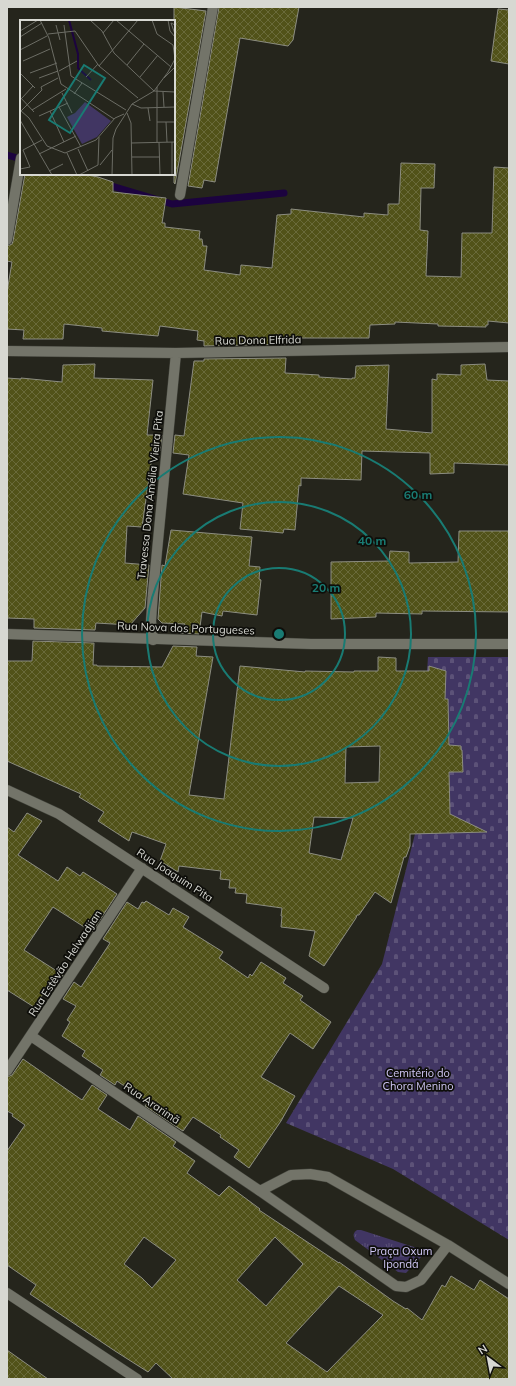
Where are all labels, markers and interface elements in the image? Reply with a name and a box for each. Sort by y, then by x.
inset map [20,20,175,175]
street label: Rua Dona Elfrida [215,332,301,348]
street label: Travessa Dona Amélia Vieira Pita [134,410,166,580]
text: 60 m [404,487,432,502]
text: 40 m [358,533,386,548]
text: 20 m [312,580,340,595]
street label: Rua Nova dos Portugueses [117,619,255,637]
centre of rings [272,627,286,641]
street label: Rua Joaquim Pita [134,845,216,905]
street label: Rua Estêvão Helwadjian [25,907,105,1019]
park label: Cemitério do Chora Menino [383,1066,453,1093]
street label: Rua Ararimã [121,1079,183,1127]
park label: Praça Oxum Ipondá [370,1244,432,1271]
north arrow [468,1338,508,1378]
text: N [475,1341,490,1358]

